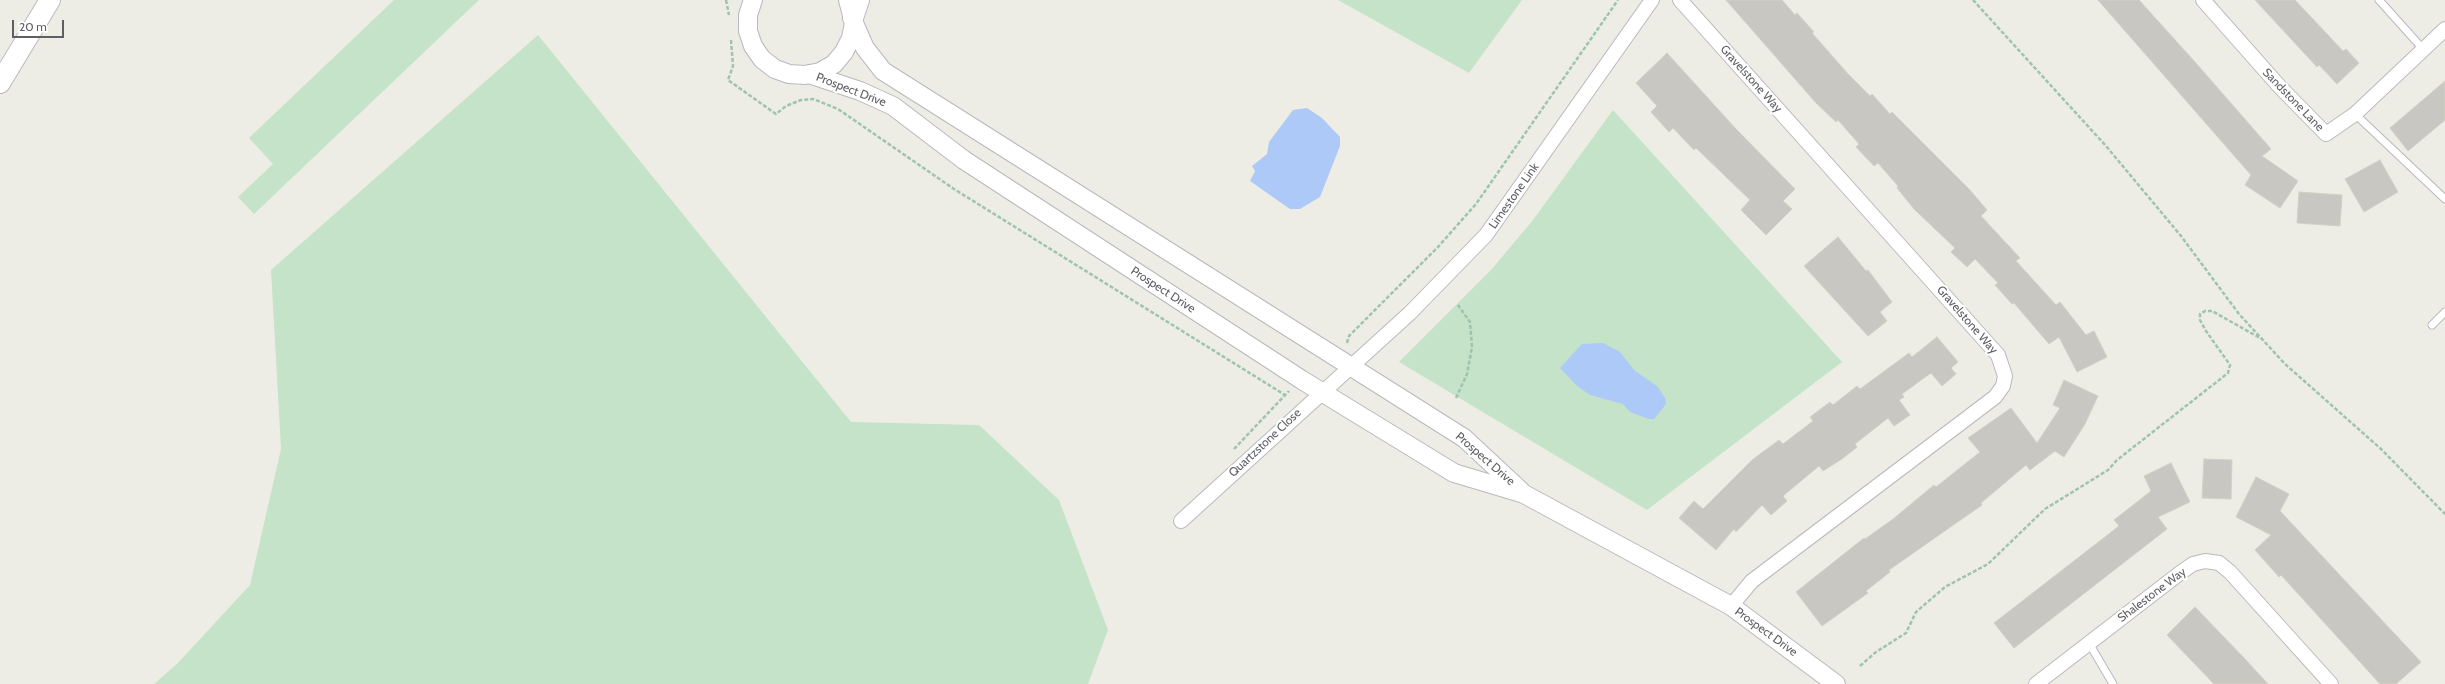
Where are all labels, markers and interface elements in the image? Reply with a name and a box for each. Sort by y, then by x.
scale bar [14,12,66,38]
text: 20 m [19,19,47,34]
street label: Gravelstone Way [1717,42,1785,116]
street label: Sandstone Lane [2259,66,2327,134]
street label: Prospect Drive [814,70,888,110]
street label: Limestone Link [1486,160,1542,232]
street label: Prospect Drive [1128,264,1198,316]
street label: Gravelstone Way [1933,283,2001,357]
street label: Quartzstone Close [1226,406,1304,480]
street label: Prospect Drive [1452,429,1518,489]
street label: Shalestone Way [2115,565,2189,625]
street label: Prospect Drive [1732,604,1800,660]

